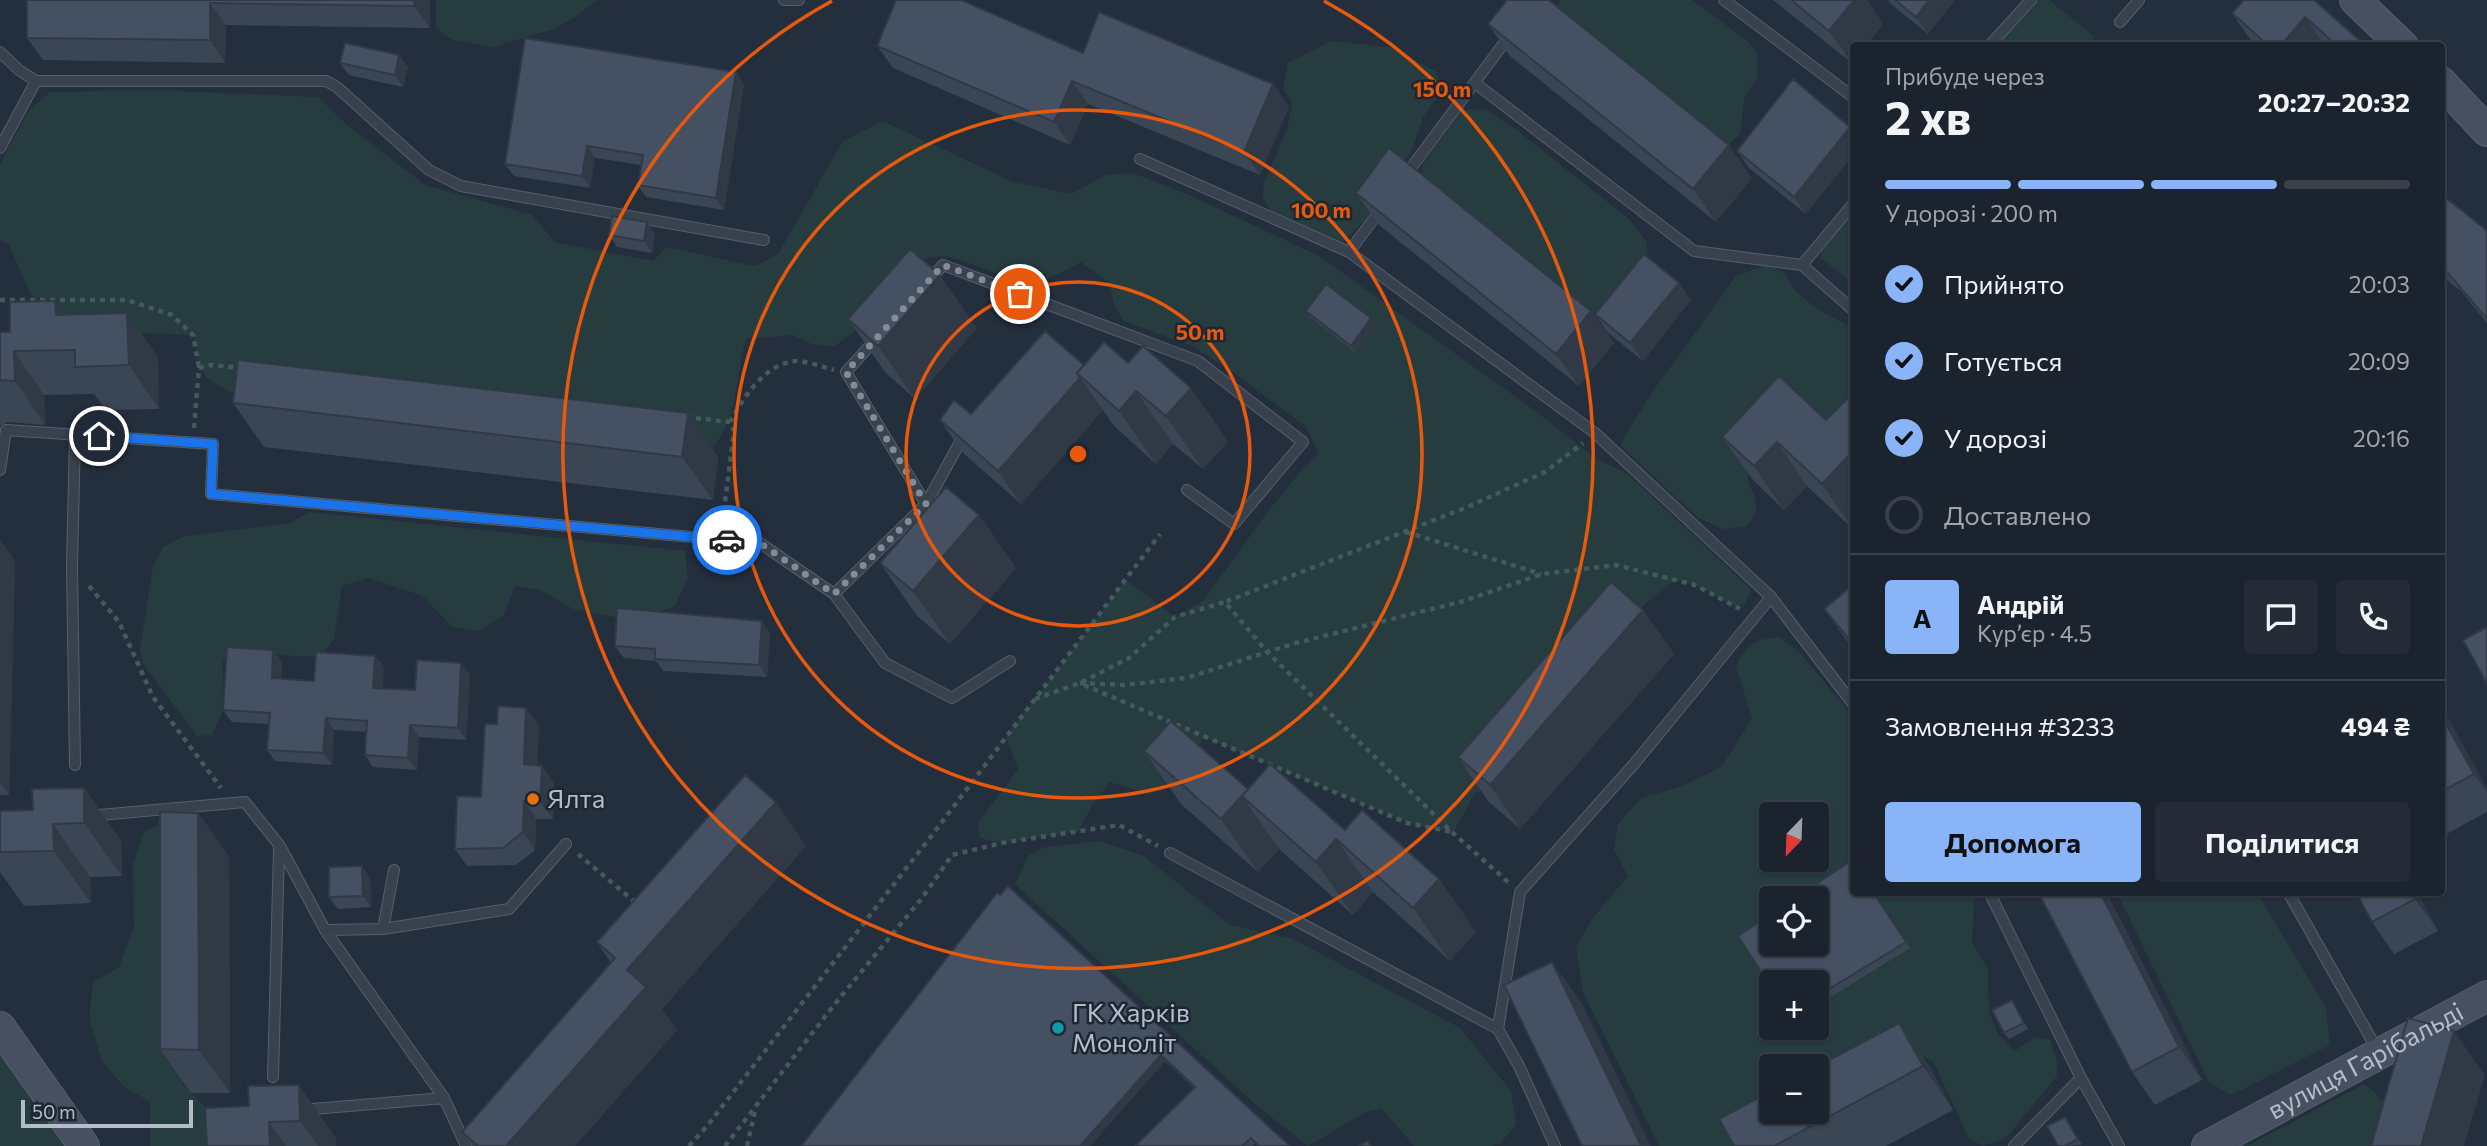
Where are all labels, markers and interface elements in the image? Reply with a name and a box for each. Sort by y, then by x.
text: Прибуде через [1885,62,2045,90]
text: 150 m [1413,76,1471,101]
text: 20:27–20:32 [2258,86,2410,117]
text: 2 хв [1885,88,1971,144]
text: 100 m [1291,197,1351,222]
text: У дорозі · 200 m [1885,199,2058,227]
pin [990,264,1050,324]
icon: check [1885,265,1923,303]
text: Прийнято [1944,268,2065,299]
text: 20:03 [2349,270,2410,298]
icon: bag [1001,275,1039,313]
text: 50 m [1176,319,1224,344]
icon: check [1885,342,1923,380]
text: Готується [1944,345,2062,376]
text: 20:09 [2348,347,2410,375]
pin [69,406,129,466]
icon: home [80,417,118,455]
icon: check [1885,419,1923,457]
text: У дорозі [1944,422,2047,453]
text: 20:16 [2353,424,2410,452]
centre of rings [1066,442,1090,466]
text: Доставлено [1944,499,2091,530]
courier [692,505,762,575]
icon: car [708,521,746,559]
button: chat [2244,580,2318,654]
button: phone [2336,580,2410,654]
text: Андрій [1977,588,2064,619]
text: А [1913,602,1931,633]
text: Кур’єр · 4.5 [1977,619,2092,647]
text: Замовлення #3233 [1885,710,2115,741]
text: 494 ₴ [2341,710,2410,741]
place label: Ялта [547,782,605,813]
marker: Ялта [525,791,541,807]
north arrow [1759,802,1829,872]
map controls [1759,802,1829,1124]
button: Допомога [1885,802,2141,882]
button: Поділитися [2155,802,2410,882]
button: locate [1759,886,1829,956]
button: + [1759,970,1829,1040]
street label: вулиця Гарібальді [2262,995,2468,1125]
place label: ГК Харків Моноліт [1072,996,1190,1057]
marker: ГК Харків Моноліт [1050,1020,1066,1036]
button: − [1759,1054,1829,1124]
scale bar [21,1097,192,1129]
text: 50 m [32,1100,76,1123]

